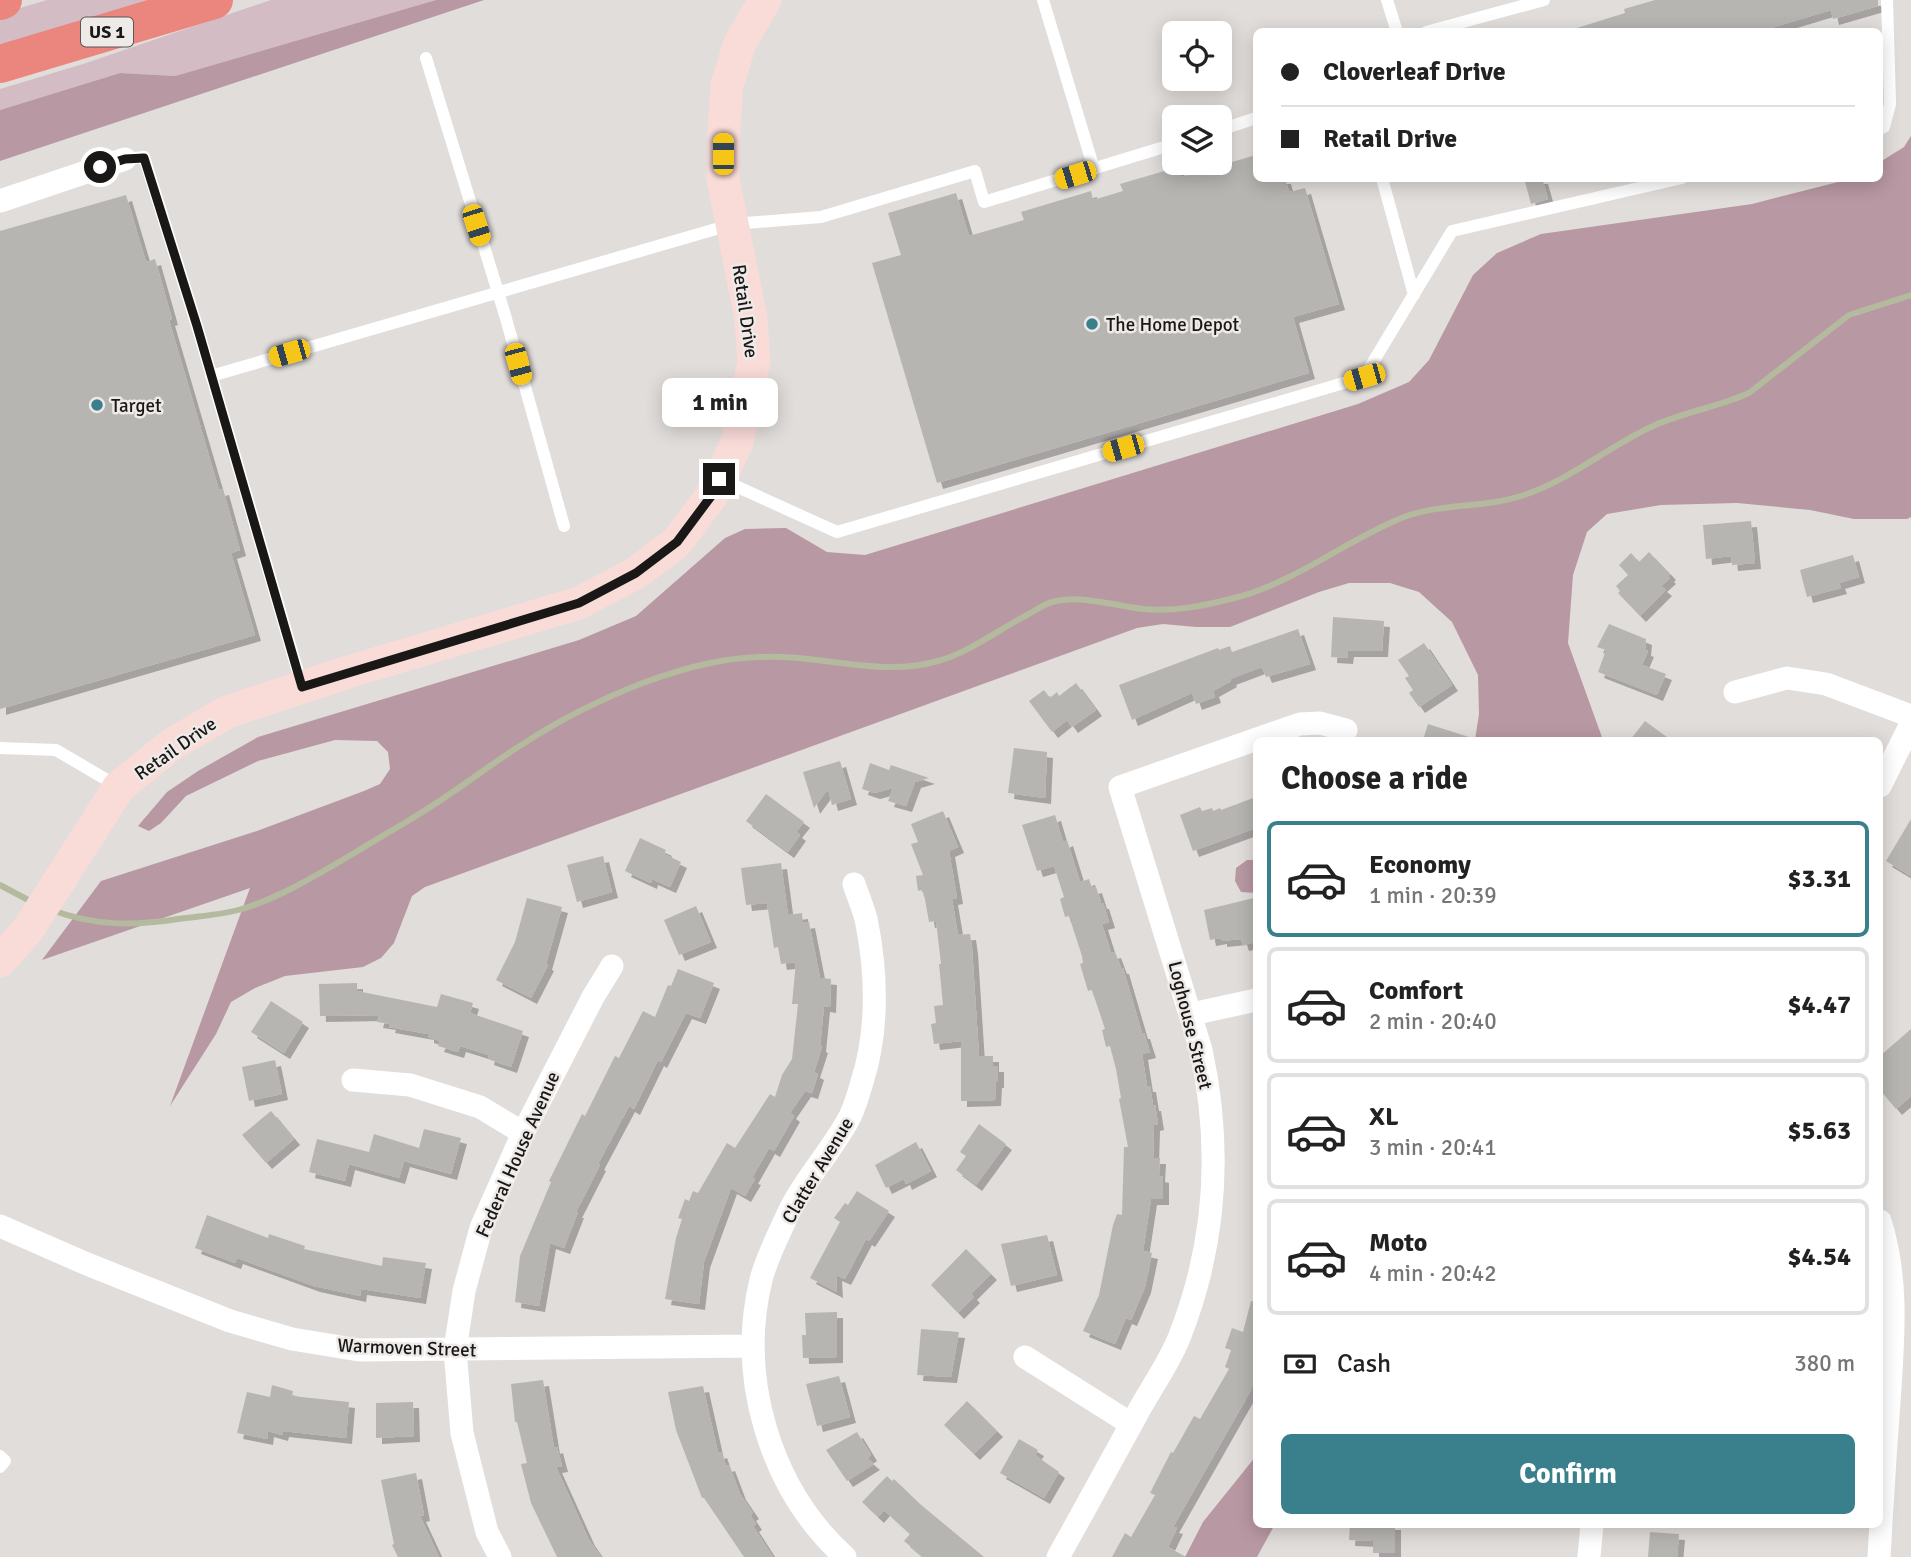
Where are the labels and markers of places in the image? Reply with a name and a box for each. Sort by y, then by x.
place label: The Home Depot [1106,313,1240,337]
marker: The Home Depot [1084,316,1100,332]
place label: Target [111,394,162,418]
marker: Target [89,397,105,413]

